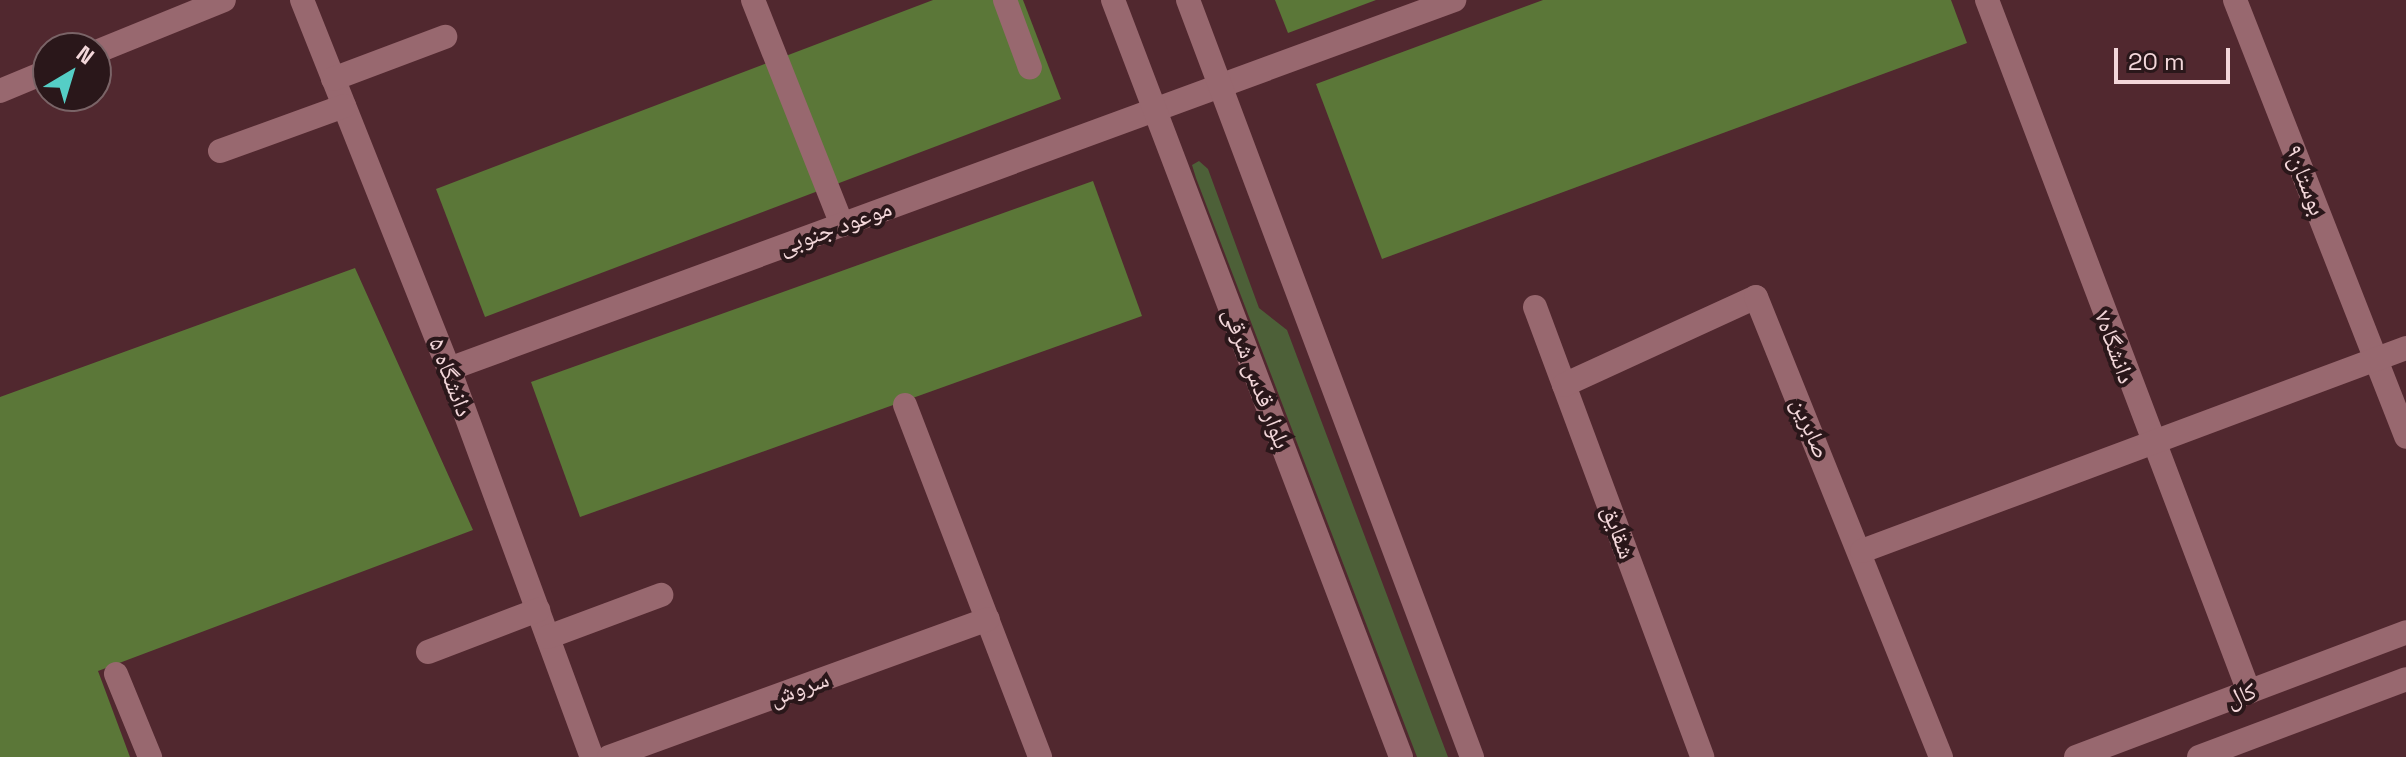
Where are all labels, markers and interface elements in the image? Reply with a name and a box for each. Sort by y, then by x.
north arrow [32,32,112,112]
scale bar [2118,32,2234,82]
text: N [71,39,100,70]
text: 20 m [2128,46,2185,77]
street label: بوستان۹ [2279,141,2333,219]
street label: موعود جنوبی [775,193,895,261]
street label: بلوار قدس شرقی [1217,303,1297,453]
street label: دانشگاه۷ [2089,306,2141,388]
street label: دانشگاه ۵ [423,334,479,420]
street label: صابرین [1785,393,1837,463]
street label: شقایق [1596,501,1642,563]
street label: سروش [765,664,833,712]
street label: کال [2222,676,2260,714]

